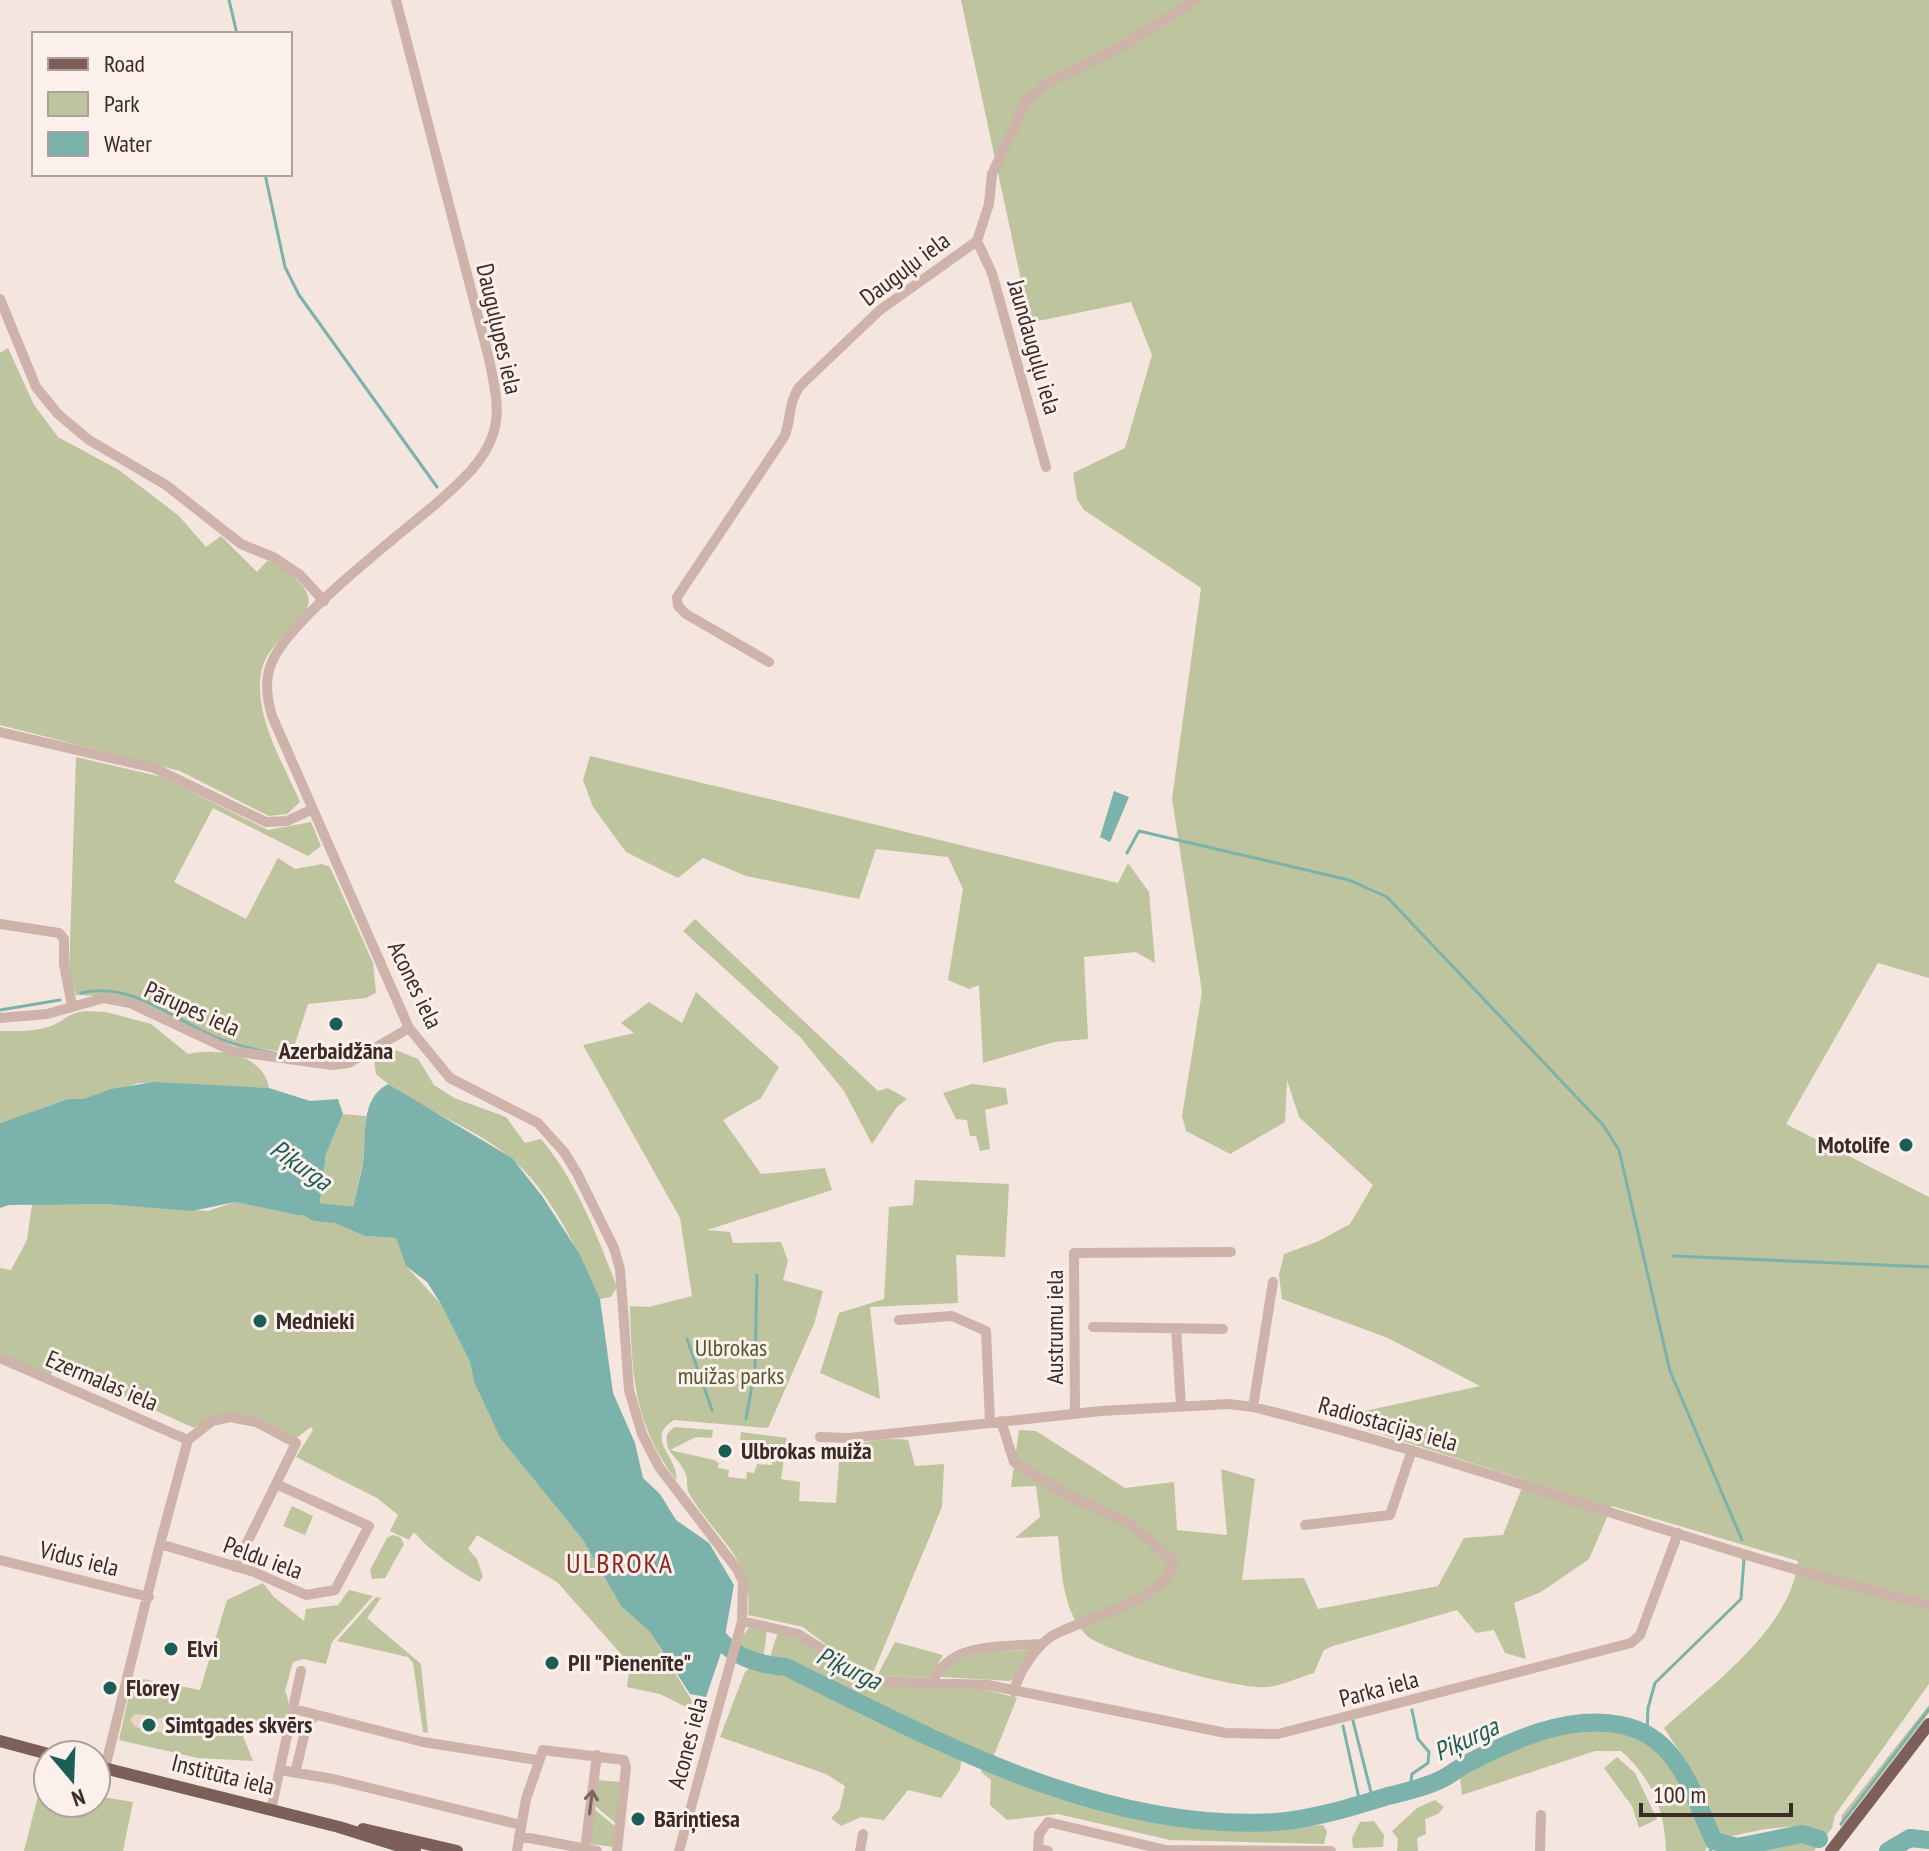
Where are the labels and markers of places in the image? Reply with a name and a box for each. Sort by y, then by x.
marker: Azerbaidžāna [327,1015,345,1033]
place label: Azerbaidžāna [278,1035,393,1066]
place label: Motolife [1818,1129,1890,1160]
marker: Motolife [1897,1136,1915,1154]
place label: Mednieki [276,1305,355,1336]
marker: Mednieki [251,1312,269,1330]
place label: Ulbrokas muiža [741,1435,872,1466]
marker: Ulbrokas muiža [716,1442,734,1460]
place label: Elvi [187,1633,218,1664]
marker: Elvi [162,1640,180,1658]
place label: PII "Pienenīte" [568,1647,691,1678]
marker: PII "Pienenīte" [543,1654,561,1672]
place label: Florey [126,1672,180,1703]
marker: Florey [101,1679,119,1697]
place label: Simtgades skvērs [165,1709,312,1740]
marker: Simtgades skvērs [140,1716,158,1734]
place label: Bāriņtiesa [654,1803,740,1834]
marker: Bāriņtiesa [629,1810,647,1828]

